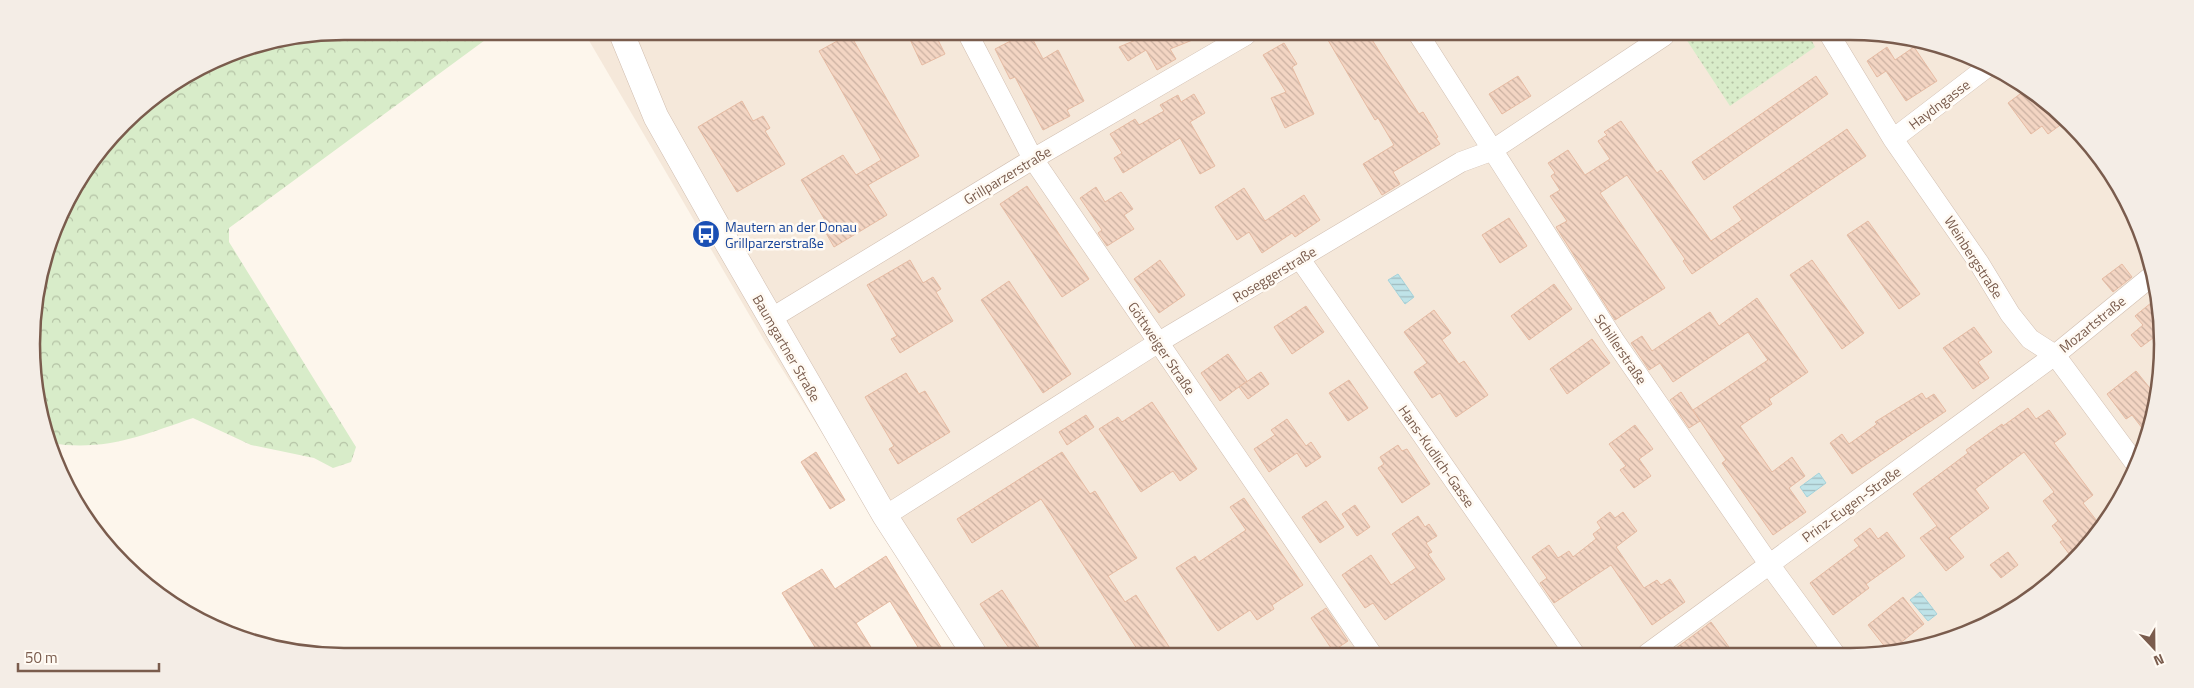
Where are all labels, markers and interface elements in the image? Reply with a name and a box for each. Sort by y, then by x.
street label: Haydngasse [1904,74,1974,134]
street label: Grillparzerstraße [959,141,1055,209]
street label: Weinbergstraße [1939,212,2009,302]
place label: Mautern an der Donau Grillparzerstraße [725,216,857,253]
bus stop icon: Mautern an der Donau Grillparzerstraße [691,219,721,249]
street label: Roseggerstraße [1228,241,1320,307]
street label: Mozartstraße [2054,290,2130,358]
street label: Baumgartner Straße [748,291,826,405]
street label: Göttweiger Straße [1123,297,1201,399]
street label: Schillerstraße [1590,310,1652,388]
street label: Hans-Kudlich-Gasse [1394,400,1480,512]
street label: Prinz-Eugen-Straße [1797,461,1905,547]
north arrow [2129,623,2179,673]
scale bar [18,640,159,672]
text: 50 m [25,646,58,669]
text: N [2151,649,2167,672]

